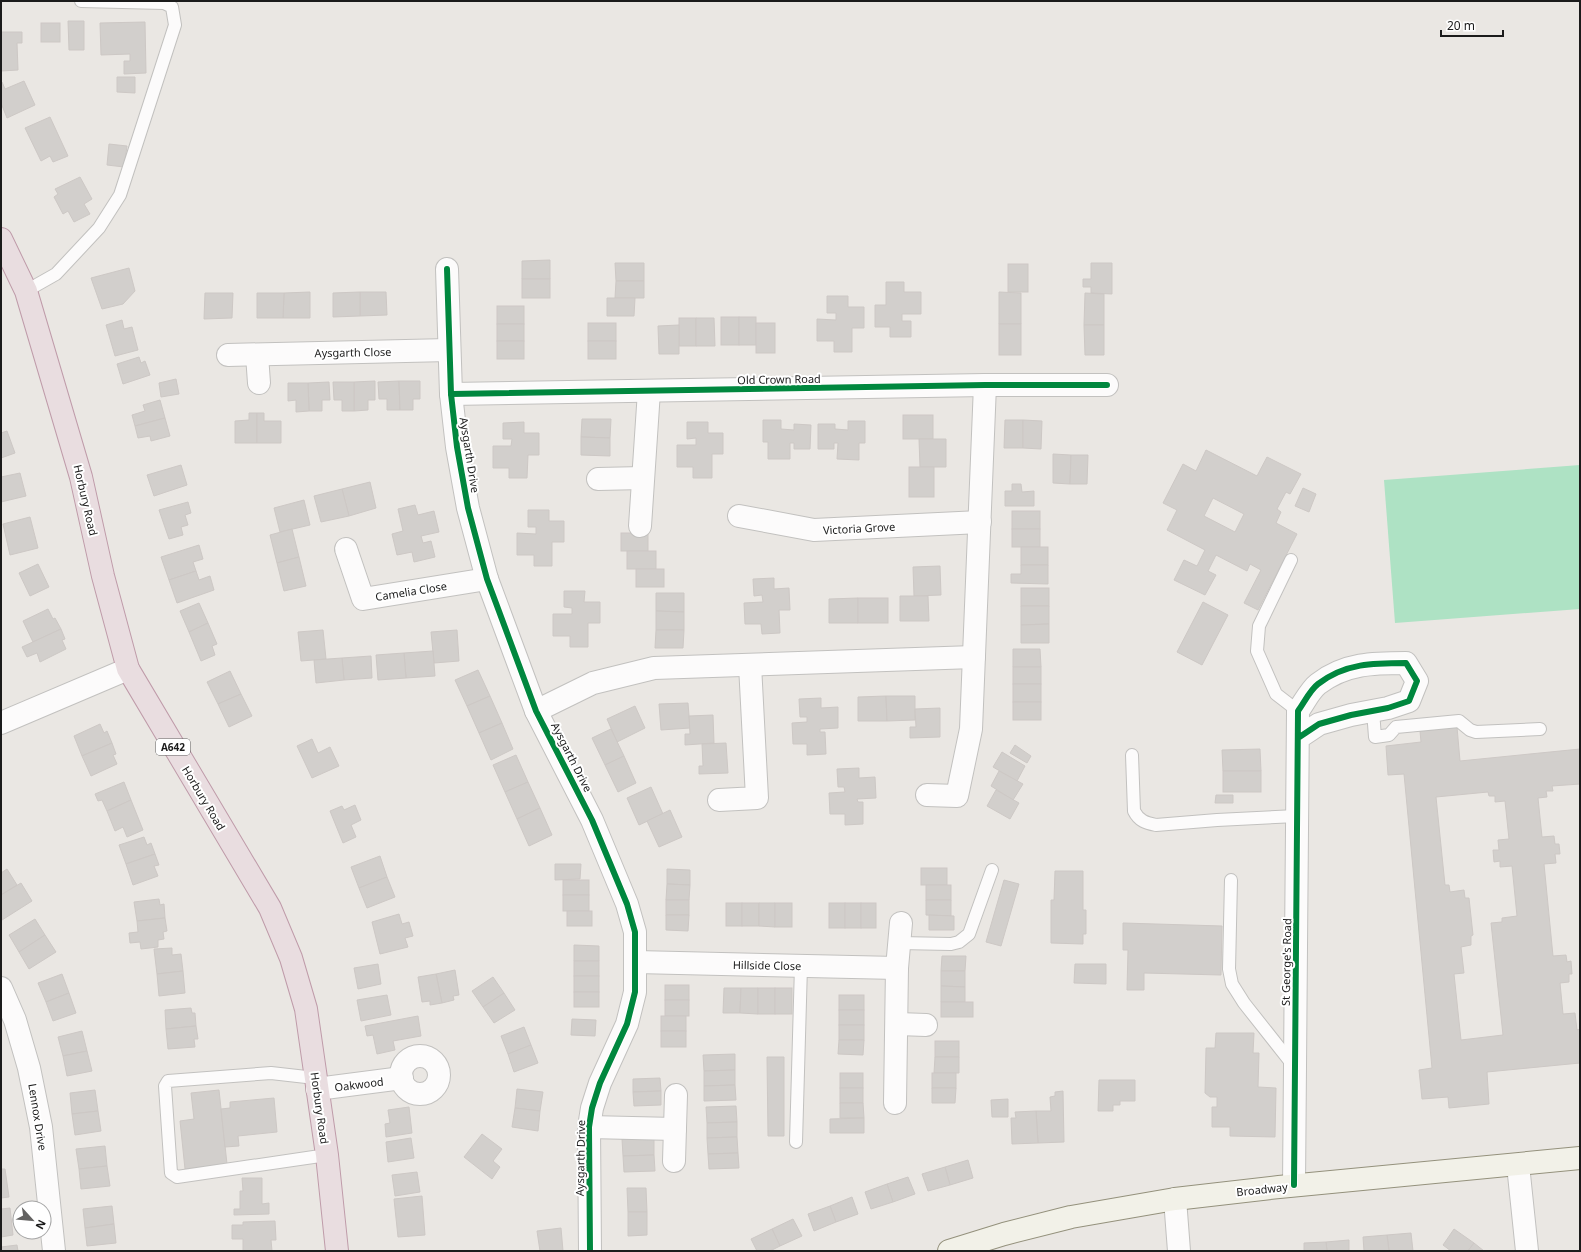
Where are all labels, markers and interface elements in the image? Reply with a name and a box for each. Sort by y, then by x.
scale bar [1441,12,1503,38]
text: 20 m [1447,17,1475,34]
street label: Aysgarth Close [314,344,392,360]
street label: Old Crown Road [737,371,821,387]
street label: Aysgarth Drive [457,416,483,494]
street label: Horbury Road [71,463,101,537]
street label: Victoria Grove [822,519,896,537]
street label: Camelia Close [374,578,448,604]
street label: Aysgarth Drive [548,720,596,794]
road number: A642 [156,739,190,755]
street label: Horbury Road [179,763,229,833]
street label: St George's Road [1278,918,1294,1006]
street label: Hillside Close [733,957,801,973]
street label: Horbury Road [308,1071,332,1145]
street label: Oakwood [334,1074,384,1094]
street label: Lennox Drive [25,1082,51,1152]
street label: Aysgarth Drive [572,1120,588,1196]
street label: Broadway [1236,1179,1289,1199]
north arrow [12,1200,52,1240]
text: N [33,1217,50,1232]

